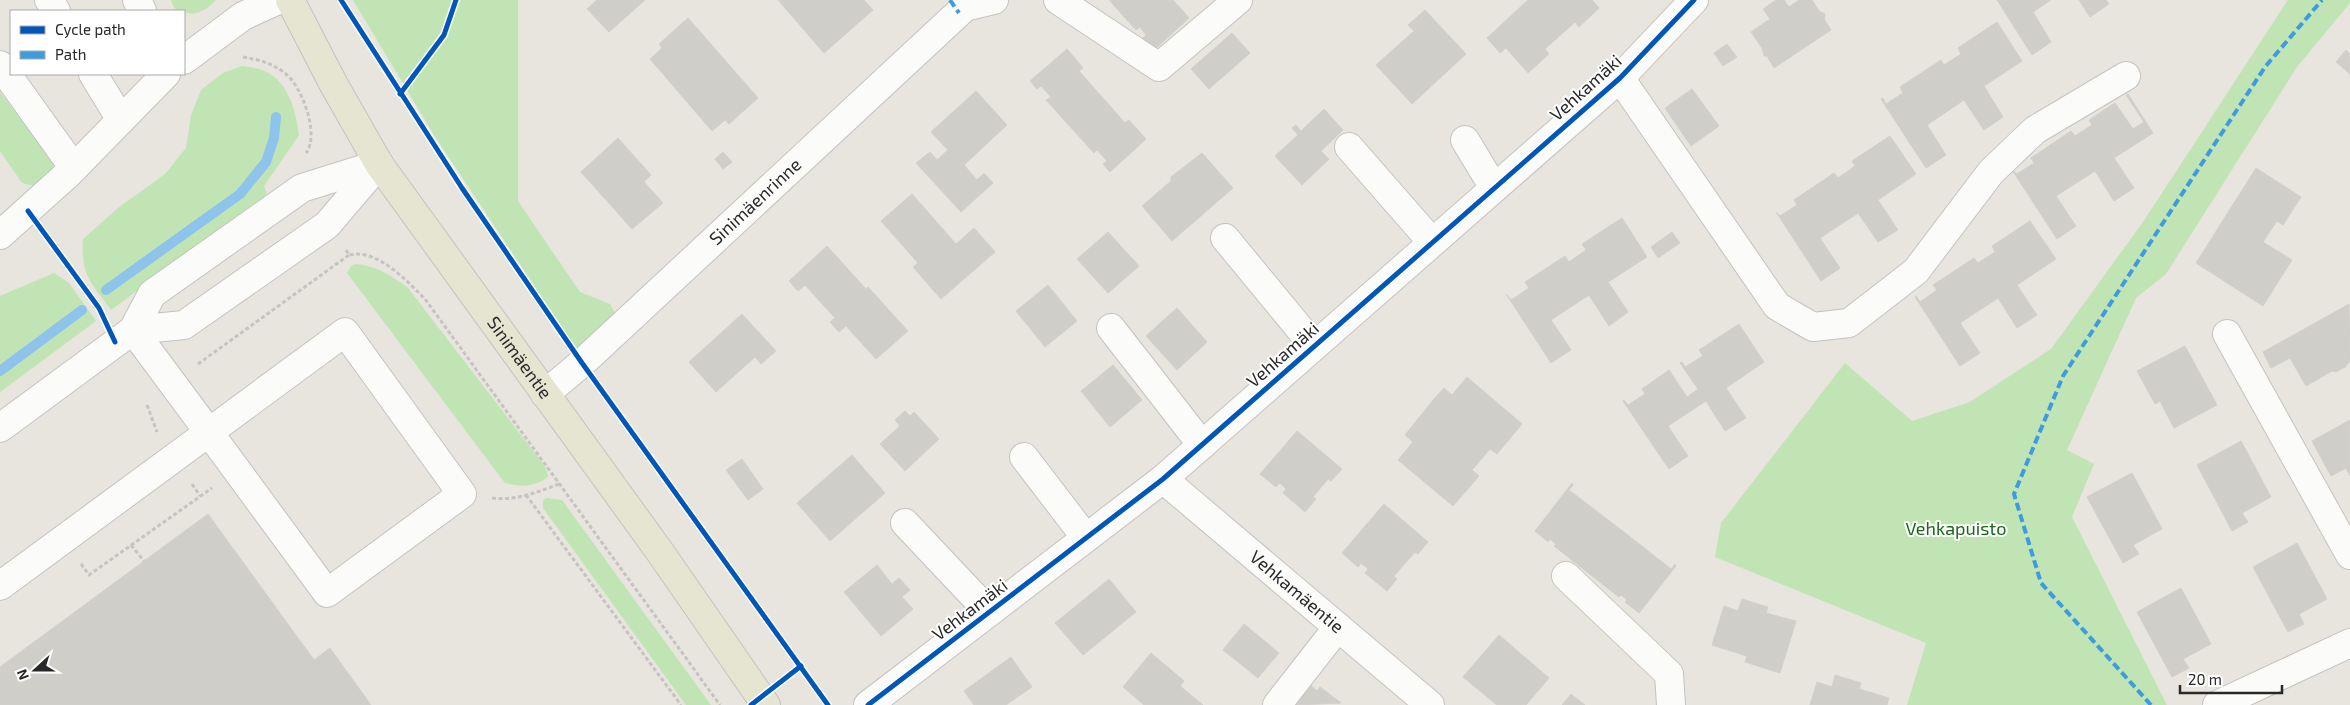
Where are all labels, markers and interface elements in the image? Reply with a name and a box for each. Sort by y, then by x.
legend [10,10,185,75]
text: Cycle path [55,20,126,38]
text: Path [55,45,86,63]
street label: Vehkamäki [1545,49,1626,125]
street label: Sinimäenrinne [704,153,805,249]
street label: Sinimäentie [483,312,557,403]
street label: Vehkamäki [1242,317,1323,392]
park label: Vehkapuisto [1906,517,2006,539]
street label: Vehkamäentie [1246,545,1349,637]
street label: Vehkamäki [927,574,1011,645]
north arrow [10,645,60,695]
scale bar [2180,662,2282,694]
text: N [13,667,32,683]
text: 20 m [2188,670,2222,688]

